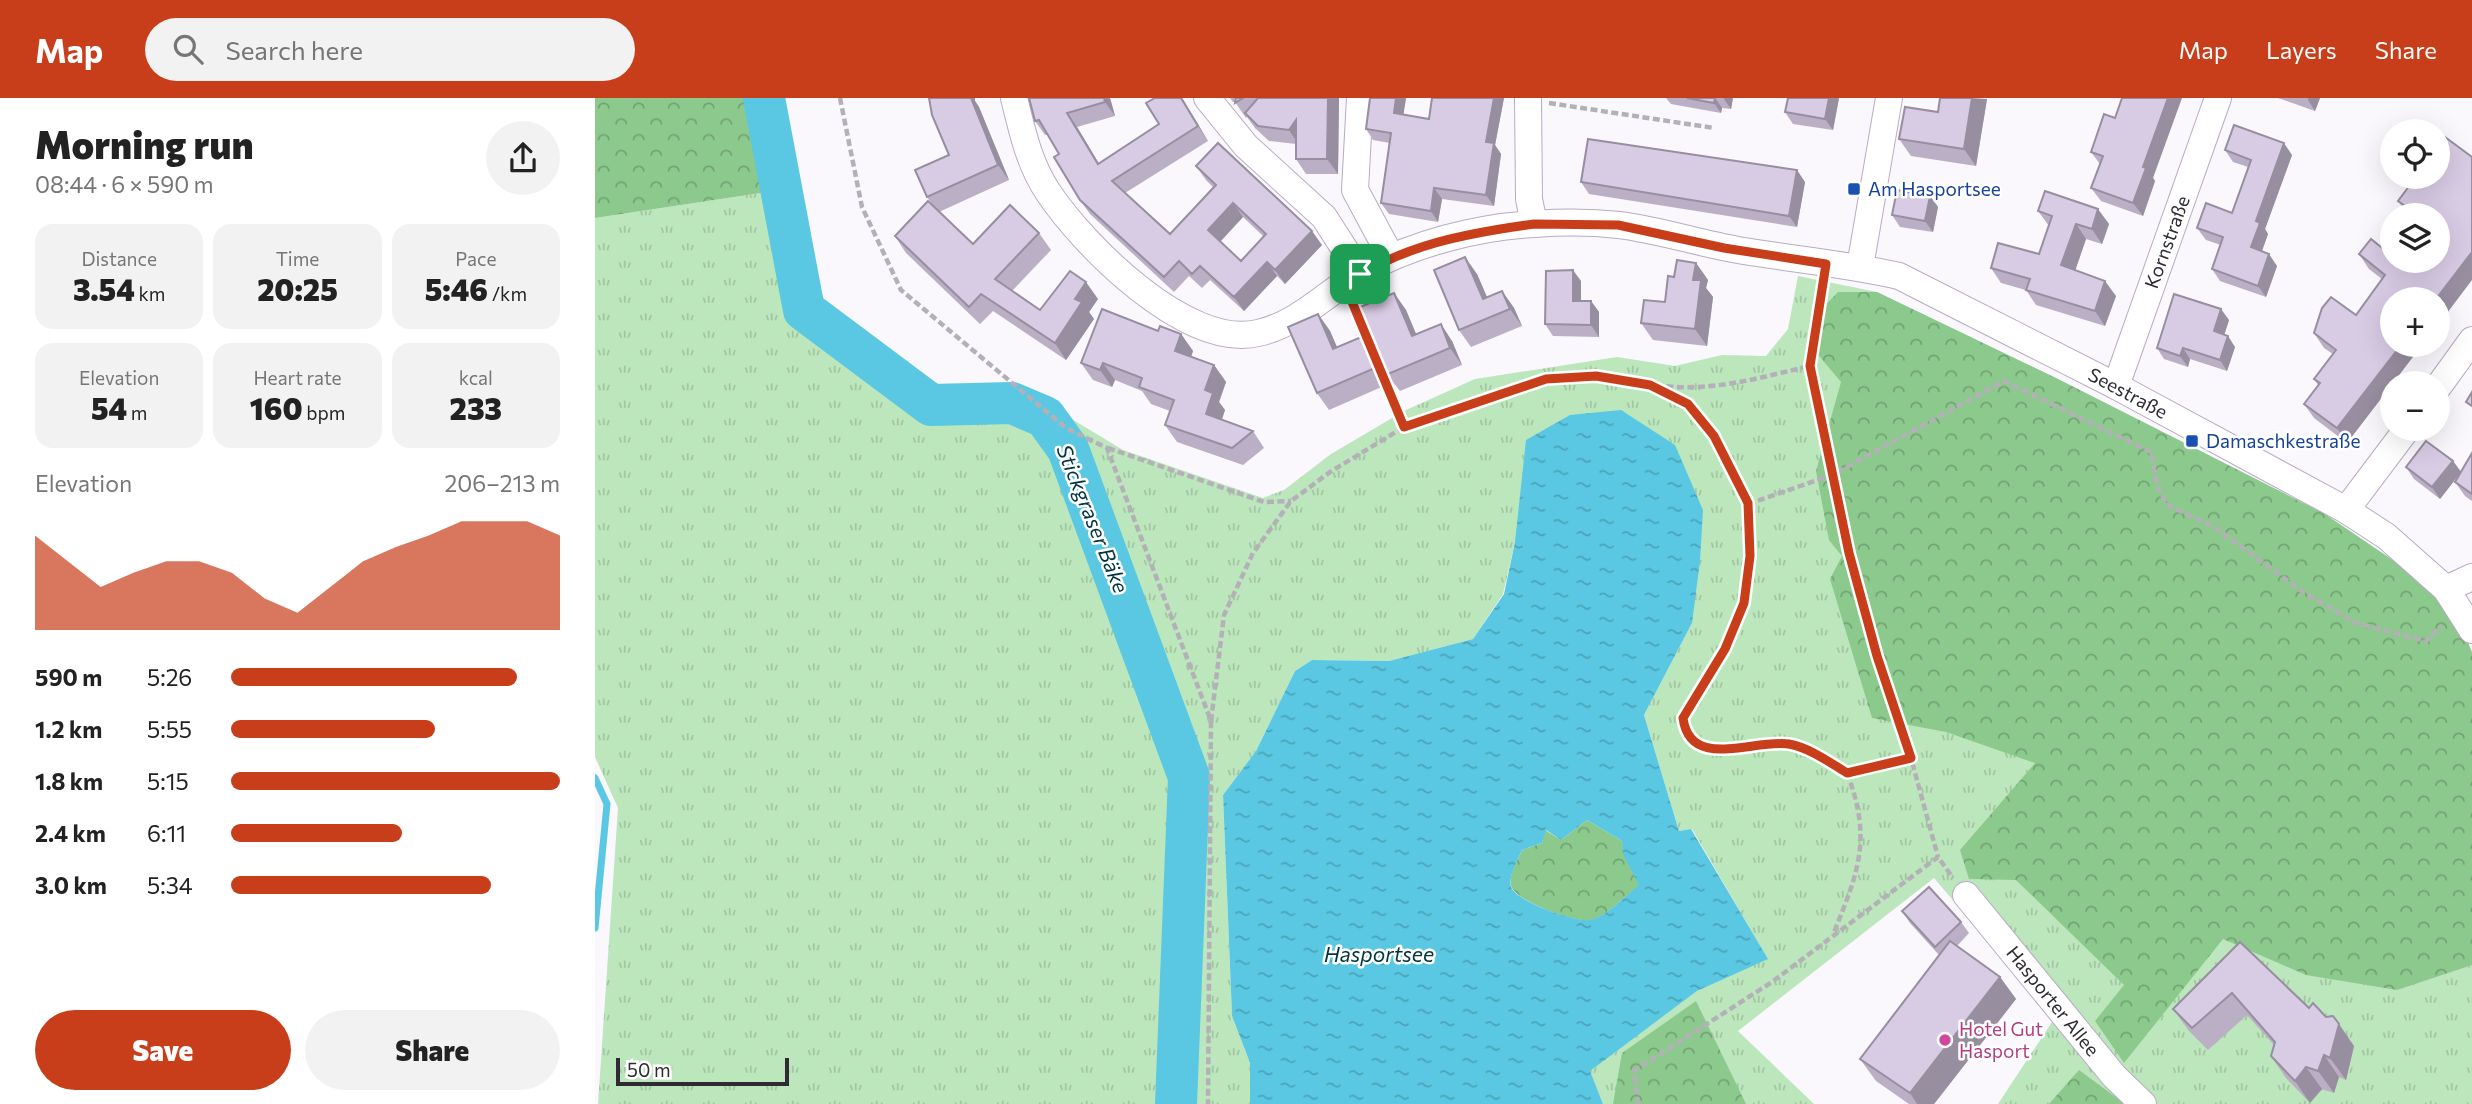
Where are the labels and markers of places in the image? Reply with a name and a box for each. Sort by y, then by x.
place label: Am Hasportsee [1868,177,2001,200]
marker: Am Hasportsee [1846,181,1862,197]
pin [1330,244,1390,304]
place label: Damaschkestraße [2206,429,2361,452]
marker: Damaschkestraße [2184,433,2200,449]
place label: Hotel Gut Hasport [1959,1017,2043,1062]
marker: Hotel Gut Hasport [1937,1032,1953,1048]

